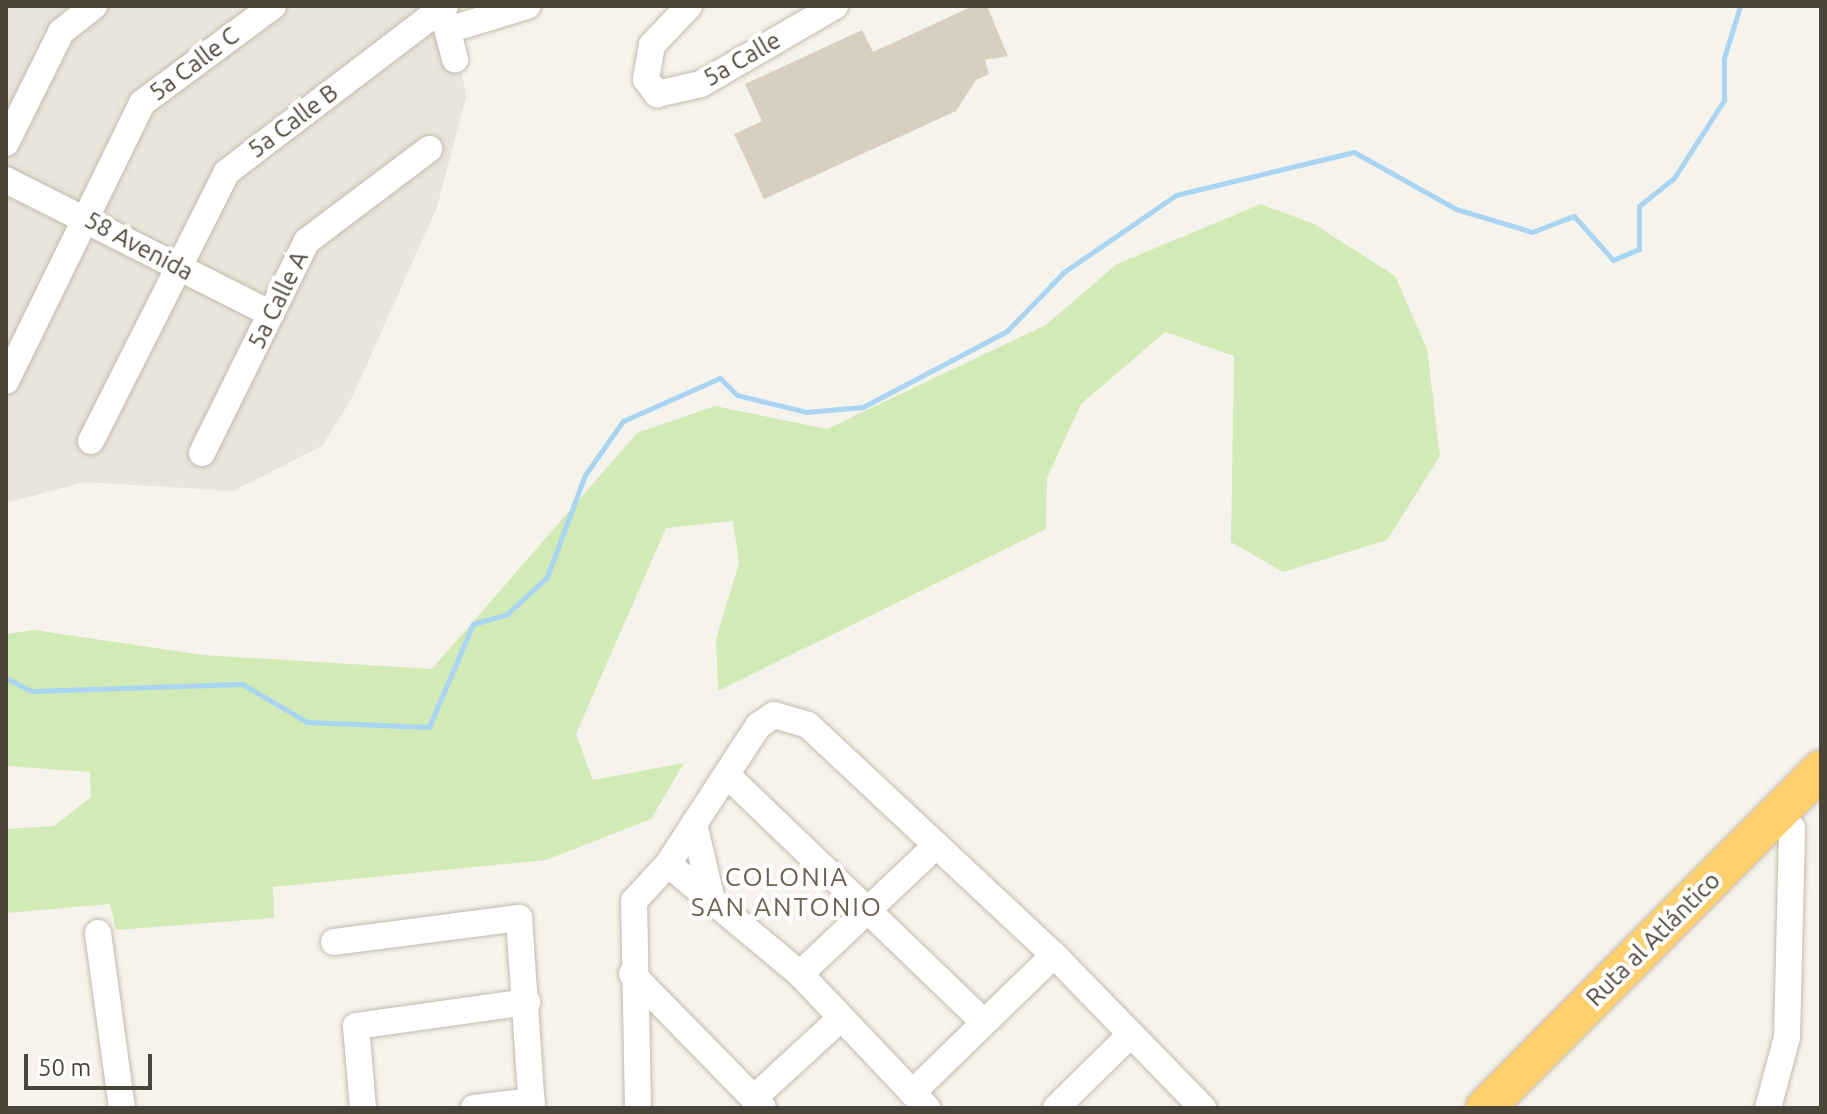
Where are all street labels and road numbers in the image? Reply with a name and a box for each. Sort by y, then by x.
street label: 5a Calle C [144,21,244,107]
street label: 5a Calle [698,25,786,93]
street label: 5a Calle B [242,78,344,164]
street label: 58 Avenida [80,205,198,287]
street label: 5a Calle A [242,246,314,354]
street label: Ruta al Atlántico [1580,866,1726,1012]

